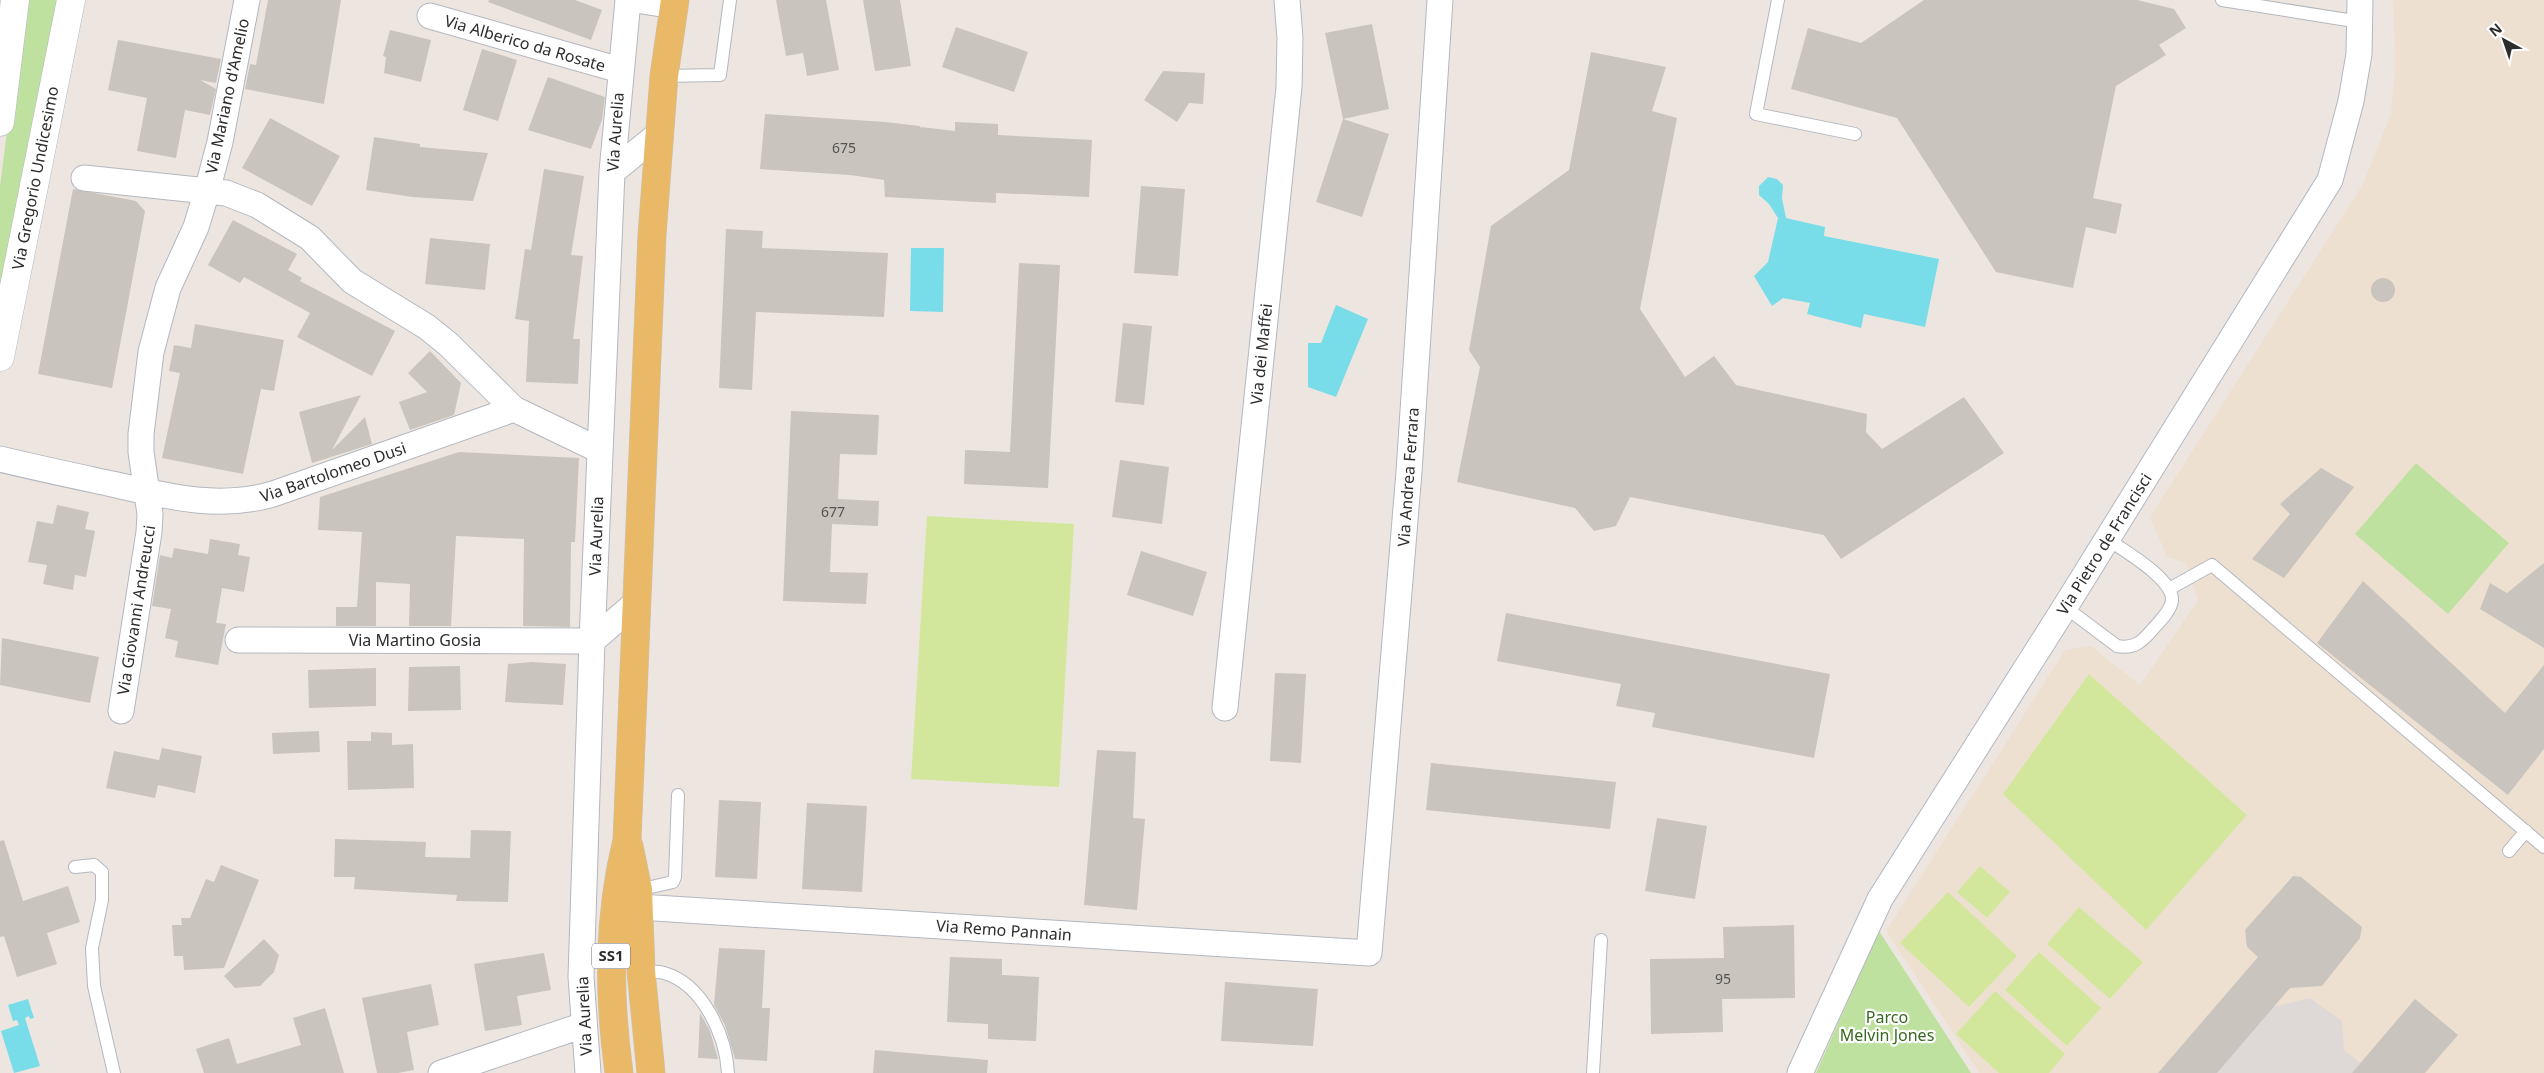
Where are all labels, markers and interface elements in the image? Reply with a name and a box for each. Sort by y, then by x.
street label: Via Alberico da Rosate [442,9,608,77]
north arrow [2479,15,2529,65]
street label: Via Mariano d'Amelio [200,16,254,176]
text: N [2485,19,2506,41]
street label: Via Gregorio Undicesimo [6,84,64,272]
street label: Via Aurelia [601,92,629,172]
house number: 675 [832,138,856,157]
street label: Via dei Maffei [1245,302,1277,406]
street label: Via Andrea Ferrara [1392,407,1424,547]
street label: Via Bartolomeo Dusi [257,437,409,507]
street label: Via Pietro de Francisci [2051,469,2157,619]
street label: Via Aurelia [584,496,608,576]
house number: 677 [821,502,845,521]
street label: Via Giovanni Andreucci [112,523,160,697]
street label: Via Martino Gosia [349,629,481,651]
street label: Via Remo Pannain [935,914,1073,946]
road number: SS1 [592,944,630,968]
house number: 95 [1715,969,1731,988]
street label: Via Aurelia [571,976,597,1056]
park label: Parco Melvin Jones [1840,1006,1934,1046]

